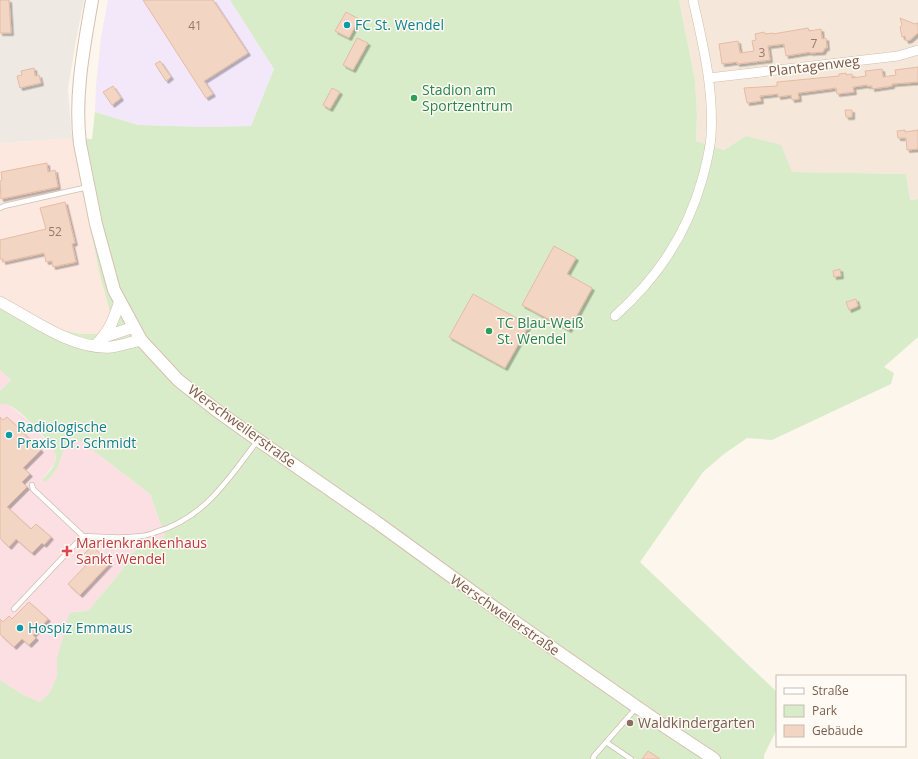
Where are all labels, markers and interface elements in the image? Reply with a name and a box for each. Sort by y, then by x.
place label: FC St. Wendel [355,15,444,34]
house number: 41 [188,17,202,34]
marker: FC St. Wendel [342,20,352,30]
house number: 7 [811,35,818,52]
house number: 3 [759,44,766,61]
street label: Plantagenweg [767,50,861,81]
place label: Stadion am Sportzentrum [422,80,513,115]
marker: Stadion am Sportzentrum [409,93,419,103]
house number: 52 [48,223,62,240]
place label: TC Blau-Weiß St. Wendel [497,313,584,348]
marker: TC Blau-Weiß St. Wendel [484,326,494,336]
street label: Werschweilerstraße [184,380,300,471]
place label: Radiologische Praxis Dr. Schmidt [17,417,136,452]
marker: Radiologische Praxis Dr. Schmidt [4,430,14,440]
place label: Marienkrankenhaus Sankt Wendel [76,533,207,568]
marker: Marienkrankenhaus Sankt Wendel [61,545,73,557]
street label: Werschweilerstraße [447,570,564,660]
place label: Hospiz Emmaus [28,618,133,637]
marker: Hospiz Emmaus [15,623,25,633]
legend [776,675,906,747]
text: Straße [812,682,849,699]
text: Park [812,702,838,719]
place label: Waldkindergarten [638,713,755,732]
marker: Waldkindergarten [625,718,635,728]
text: Gebäude [812,722,863,739]

